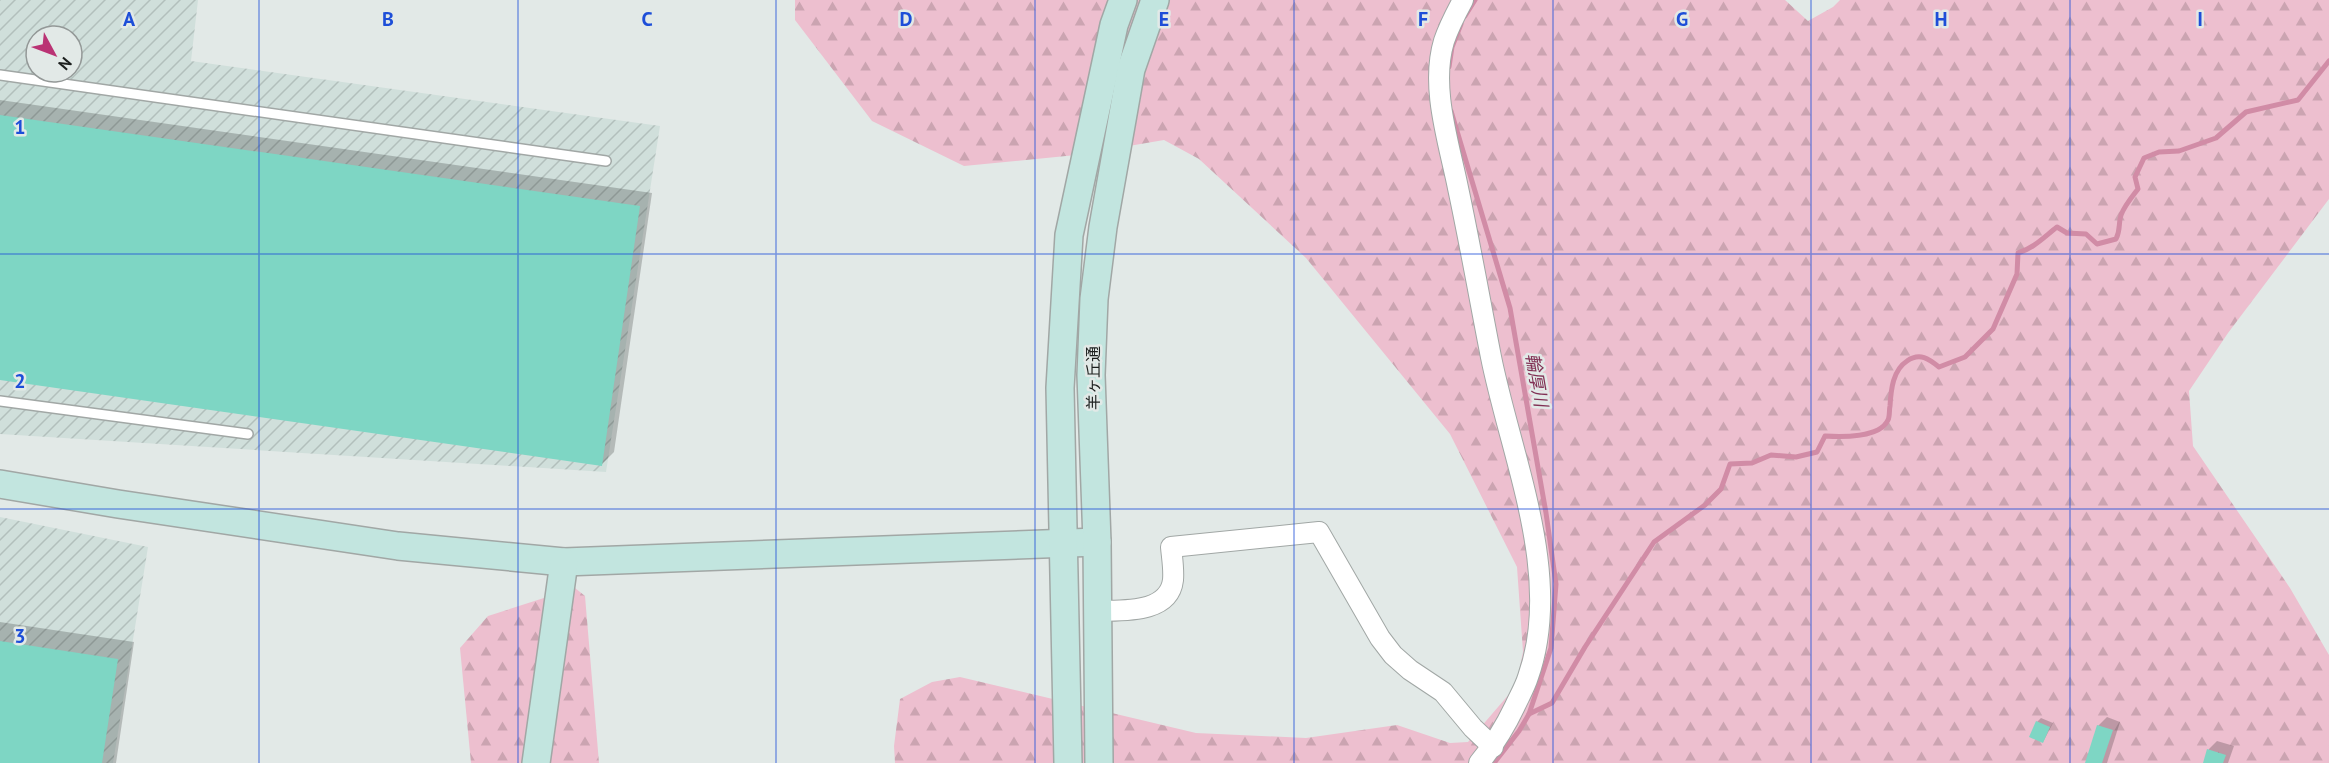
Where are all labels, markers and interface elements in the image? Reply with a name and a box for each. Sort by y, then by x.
text: A [123,6,136,32]
text: B [382,6,394,32]
text: C [641,6,653,32]
text: D [900,6,913,32]
text: E [1159,6,1169,32]
text: F [1418,6,1428,32]
text: G [1676,6,1688,32]
text: H [1934,6,1948,32]
text: I [2197,6,2203,32]
north arrow [24,24,84,84]
text: N [54,53,76,74]
text: 1 [14,114,26,140]
street label: 羊ヶ丘通 [1083,346,1103,410]
water label: 輪厚川 [1521,351,1553,411]
text: 2 [14,368,26,394]
text: 3 [14,623,26,649]

